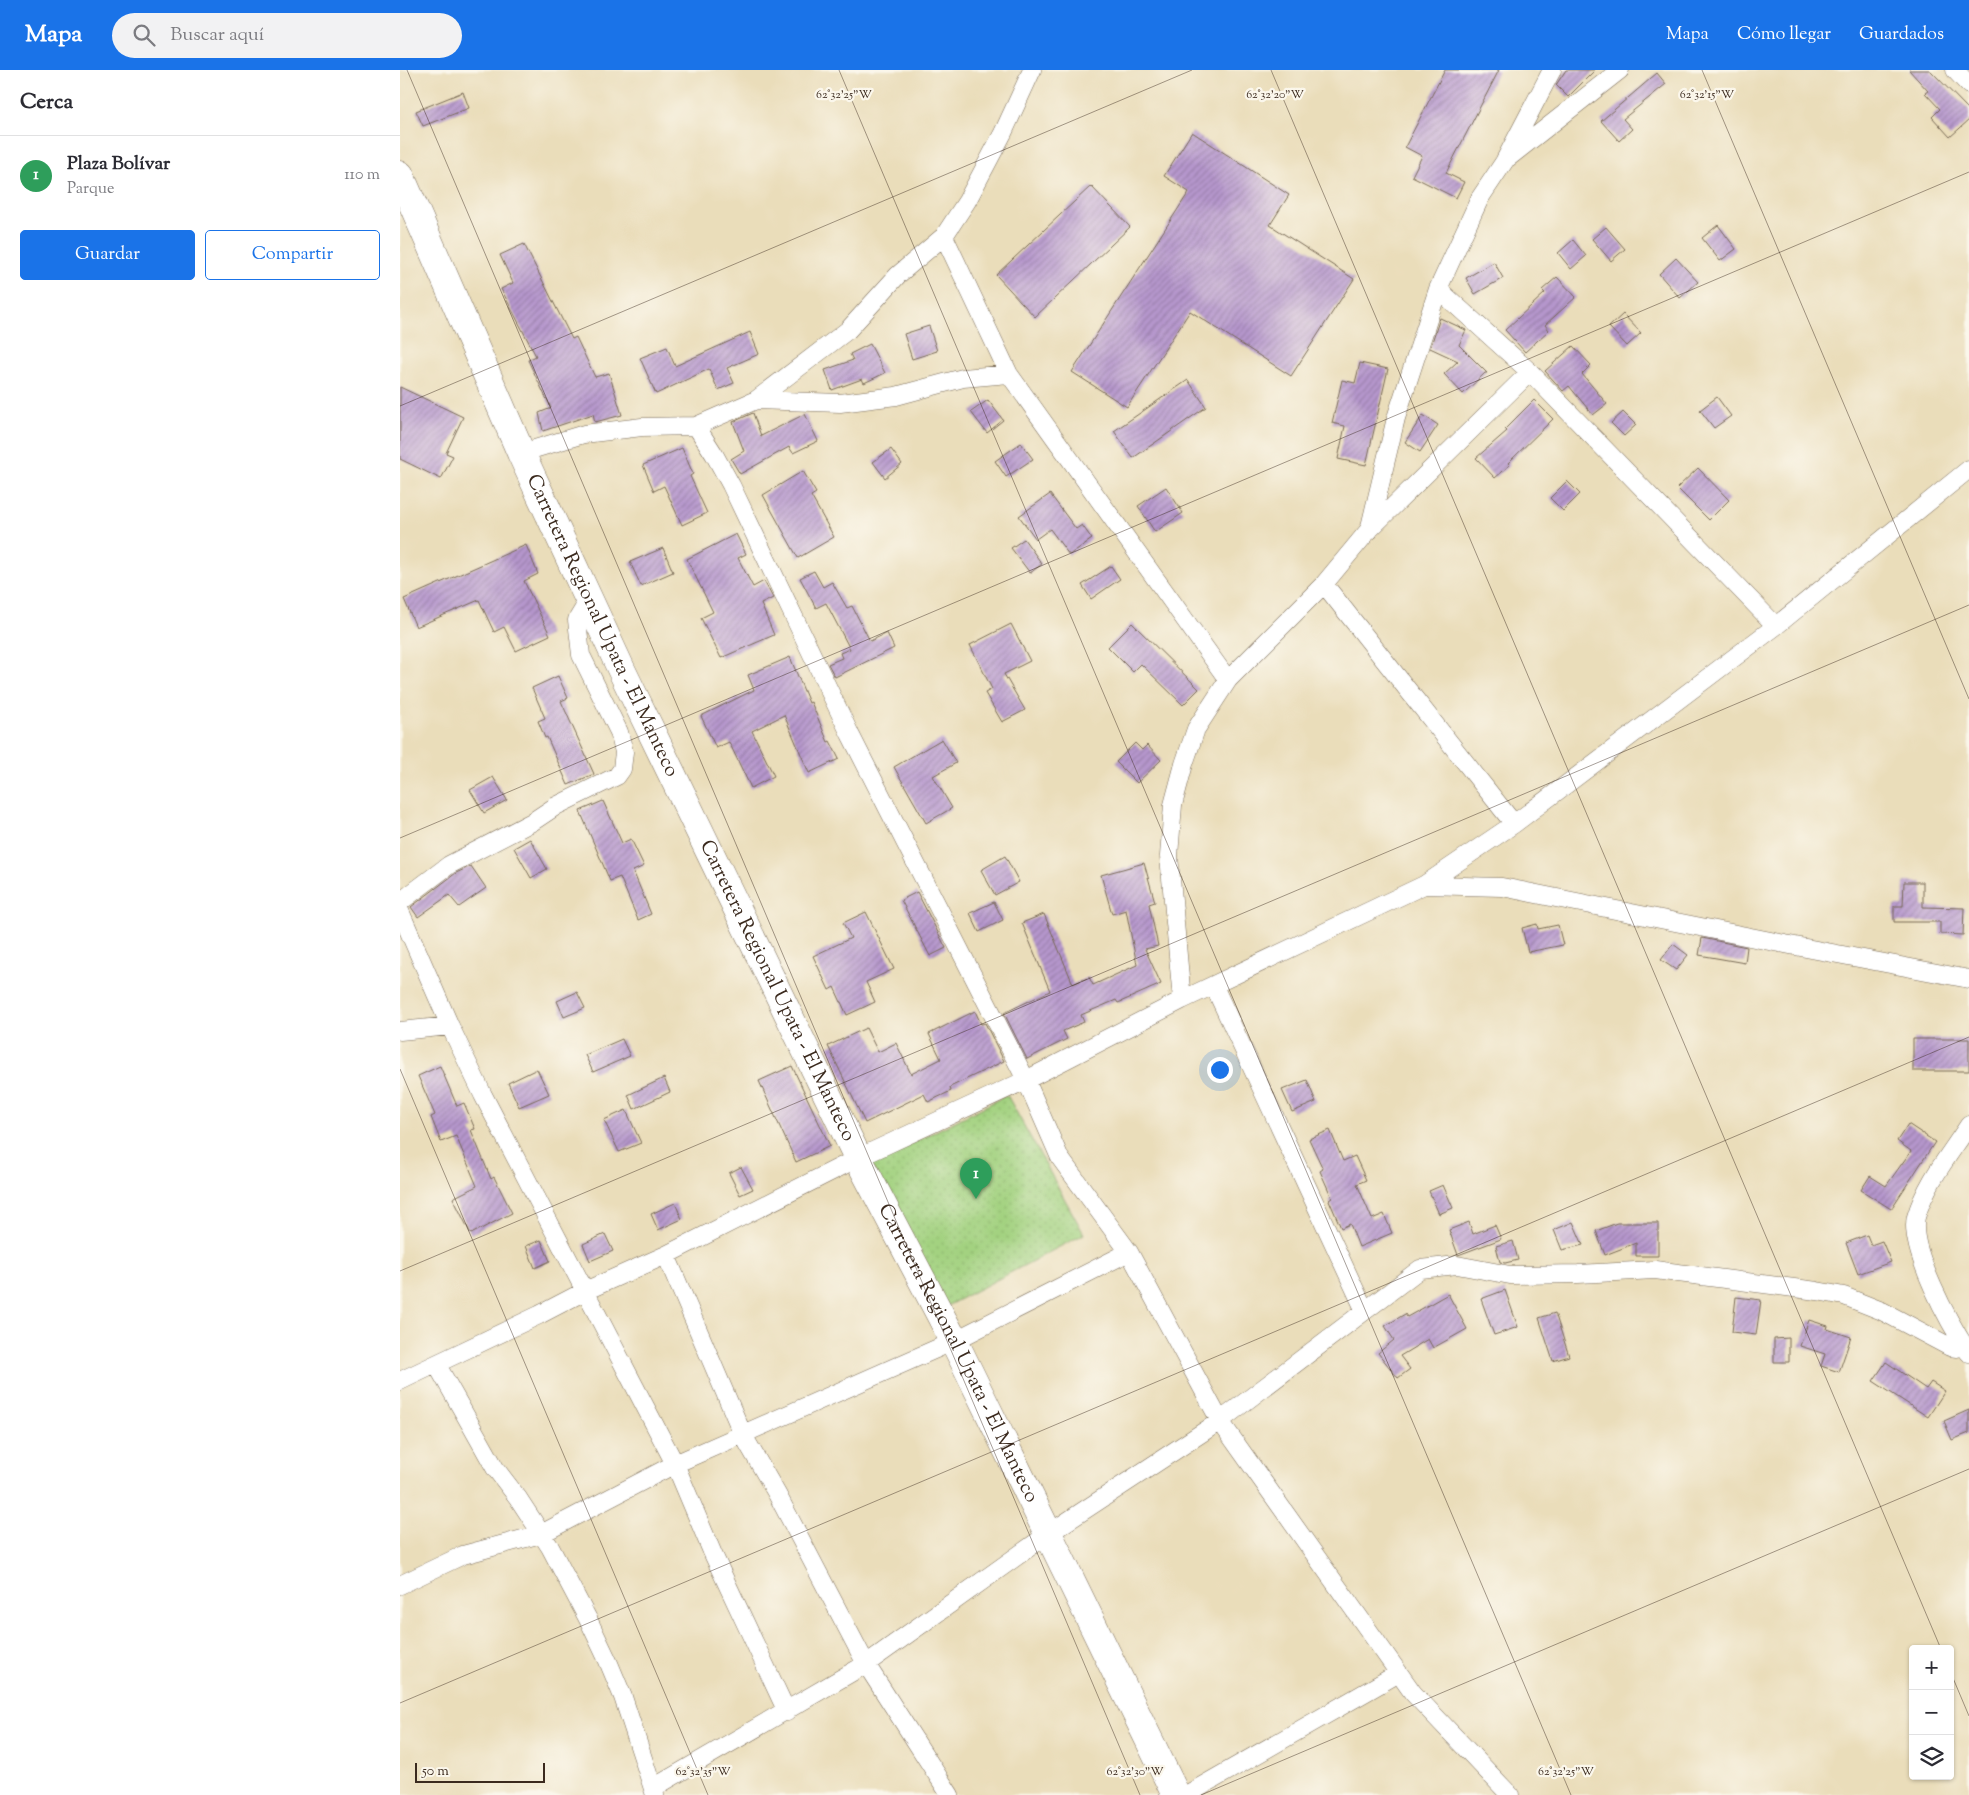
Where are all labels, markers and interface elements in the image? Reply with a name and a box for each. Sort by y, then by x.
search box [112,13,462,58]
text: Mapa [25,18,82,52]
icon: search [130,21,158,49]
text: Buscar aquí [170,22,264,49]
text: Mapa [1666,22,1709,48]
text: Cómo llegar [1737,22,1831,48]
text: Guardados [1859,22,1944,48]
text: 62°32'25"W [816,86,873,104]
text: 62°32'20"W [1246,86,1305,104]
text: 62°32'15"W [1680,86,1735,104]
text: Cerca [20,88,73,118]
text: Plaza Bolívar [67,151,170,178]
text: 1 [33,164,39,187]
text: 110 m [344,164,380,187]
text: Parque [67,178,114,201]
button: Guardar [20,230,195,280]
button: Compartir [205,230,380,280]
street label: Carretera Regional Upata - El Manteco [518,470,686,782]
street label: Carretera Regional Upata - El Manteco [692,835,862,1147]
your location [1207,1057,1233,1083]
pin: 1 [960,1158,992,1199]
street label: Carretera Regional Upata - El Manteco [870,1199,1046,1508]
map controls [1909,1645,1954,1780]
button: + [1909,1645,1954,1690]
button: − [1909,1690,1954,1735]
button: layers [1909,1735,1954,1780]
scale bar [415,1760,545,1783]
text: 50 m [422,1762,449,1782]
text: 62°32'35"W [675,1763,731,1781]
text: 62°32'30"W [1107,1763,1164,1781]
text: 62°32'25"W [1538,1763,1595,1781]

